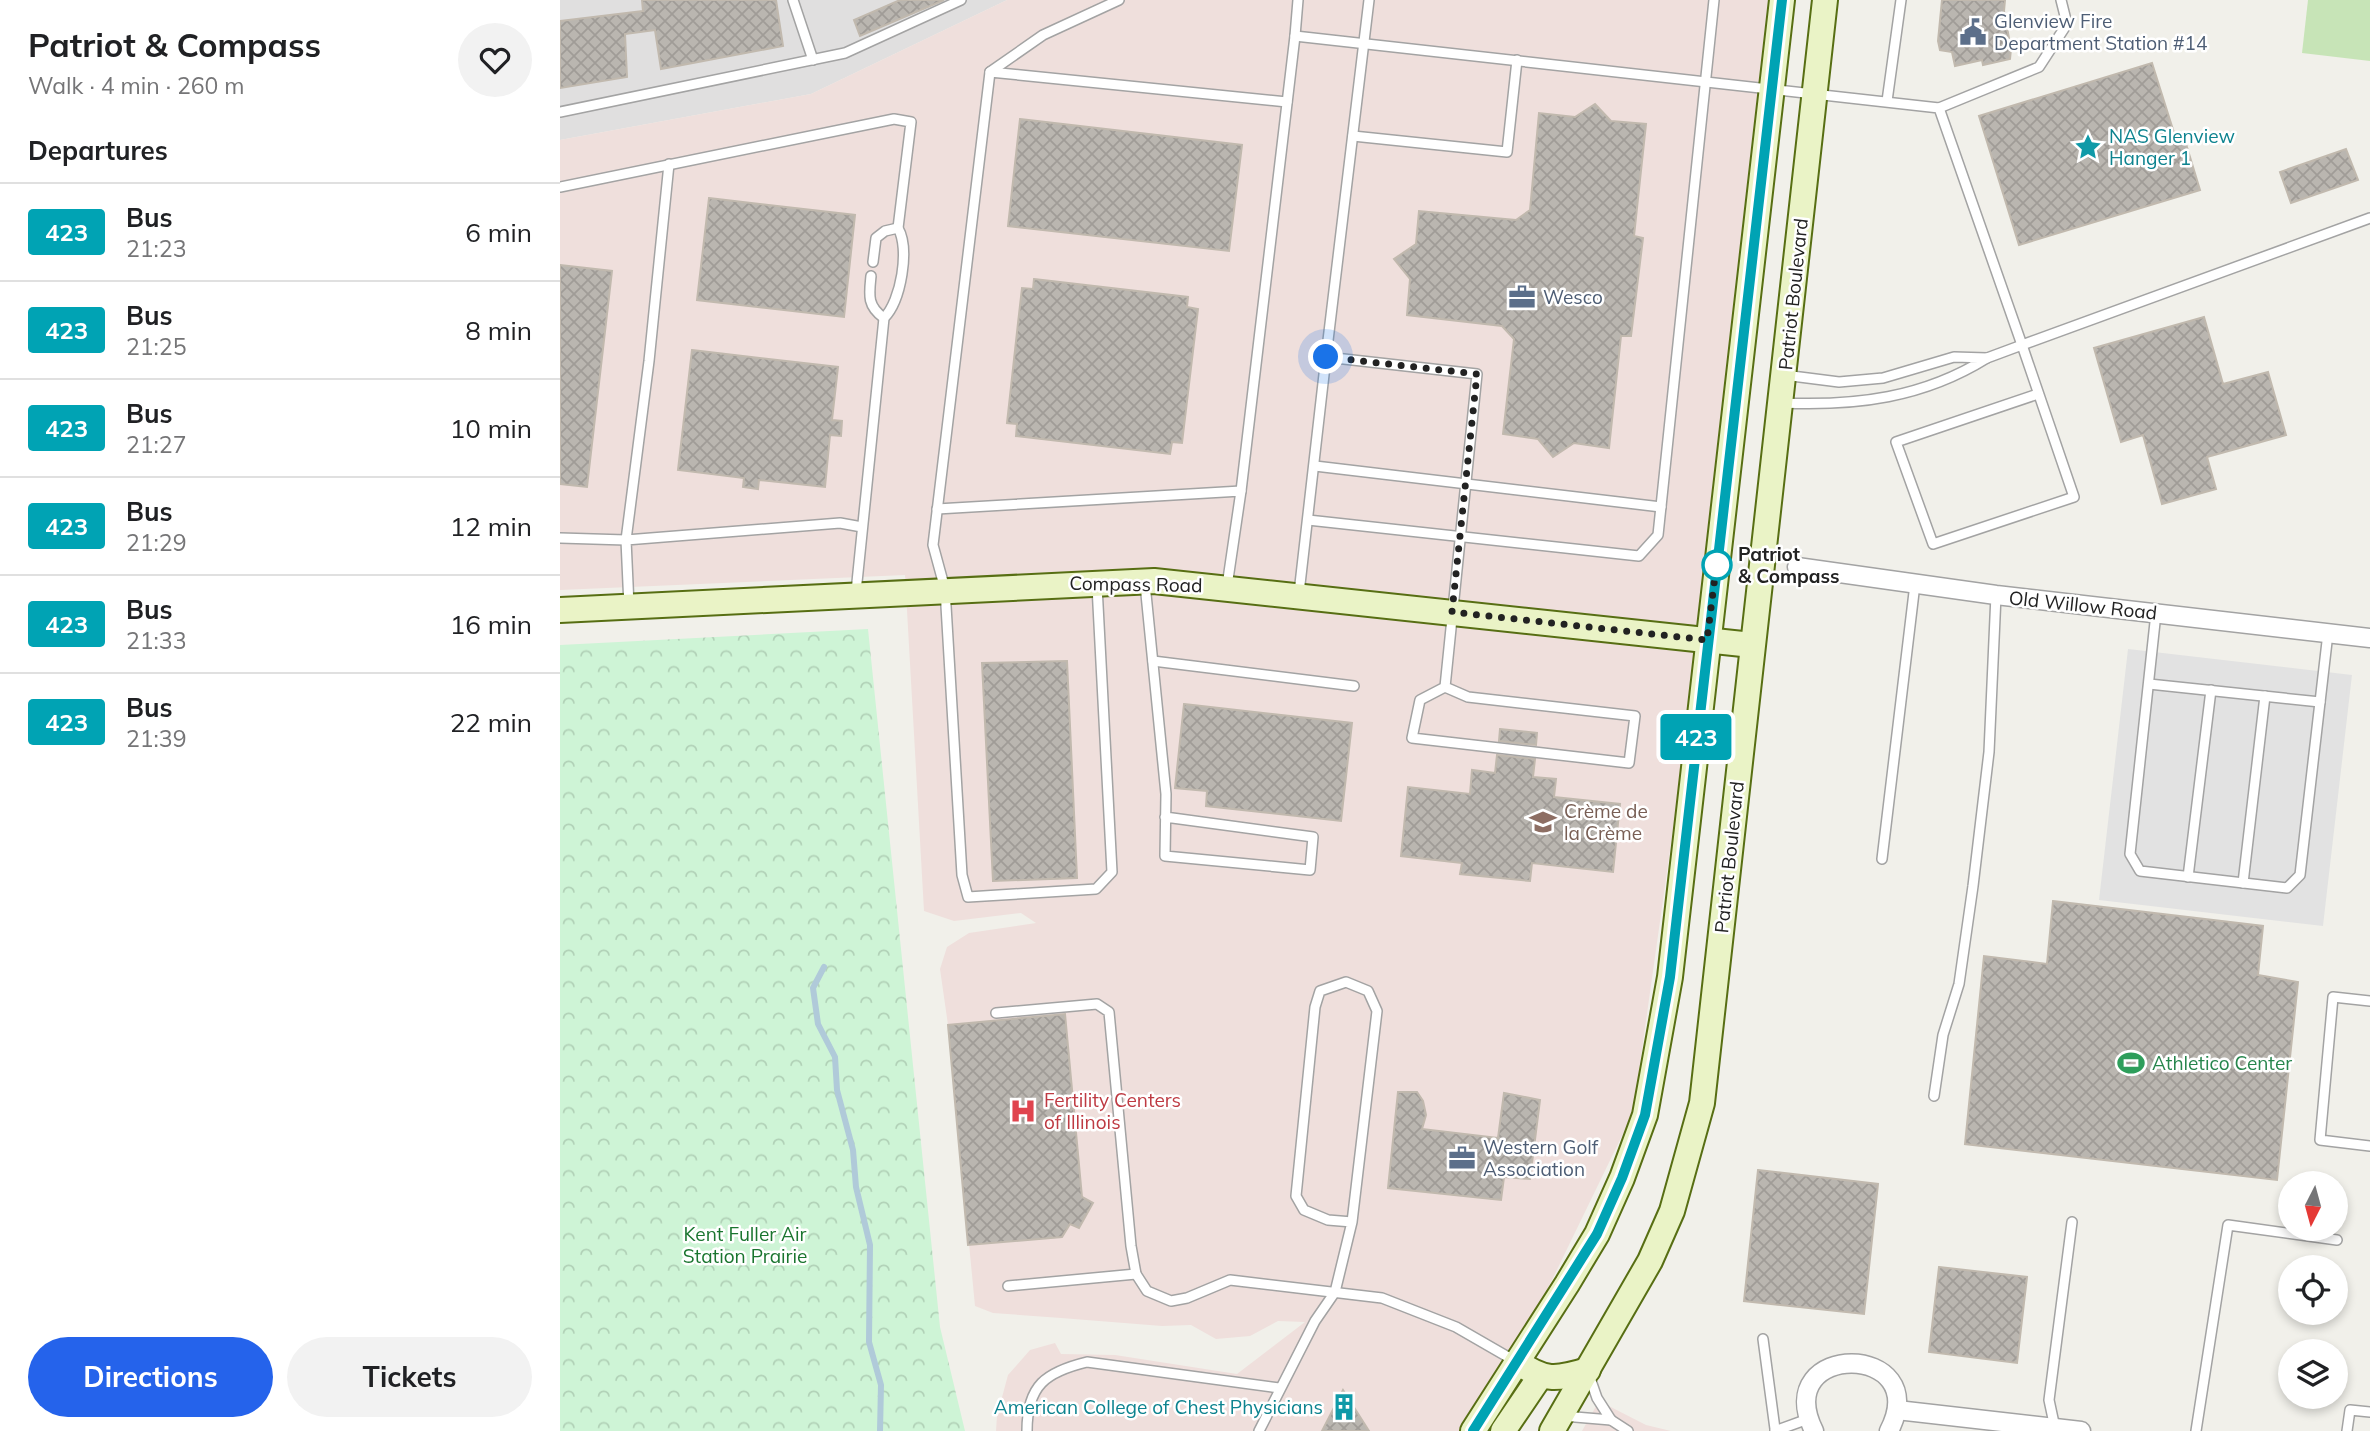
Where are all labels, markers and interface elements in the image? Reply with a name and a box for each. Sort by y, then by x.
place label: Glenview Fire Department Station #14 [1994,9,2207,55]
public building icon: Glenview Fire Department Station #14 [1958,17,1988,47]
button: heart [458,23,532,97]
text: Patriot & Compass [28,24,321,65]
text: Walk · 4 min · 260 m [28,71,245,100]
place label: NAS Glenview Hanger 1 [2109,124,2235,170]
place icon: NAS Glenview Hanger 1 [2073,132,2103,162]
text: Departures [28,134,168,167]
text: Bus [126,201,172,234]
text: 6 min [465,216,532,249]
text: 423 [45,217,88,247]
street label: Patriot Boulevard [1773,217,1813,371]
text: 21:23 [126,234,186,263]
office icon: Wesco [1507,282,1537,312]
place label: Wesco [1543,285,1603,309]
text: Bus [126,299,172,332]
text: 8 min [465,314,532,347]
text: 423 [45,315,88,345]
text: 21:25 [126,332,186,361]
your location [1308,339,1343,374]
text: Bus [126,397,172,430]
text: 10 min [450,412,532,445]
text: 423 [45,413,88,443]
text: 21:27 [126,430,186,459]
text: Bus [126,495,172,528]
text: 12 min [450,510,532,543]
text: 423 [45,511,88,541]
text: 21:29 [126,528,186,557]
place label: Patriot & Compass [1738,542,1840,588]
marker: Patriot & Compass [1702,550,1732,580]
street label: Compass Road [1069,571,1203,597]
street label: Old Willow Road [2008,585,2158,625]
text: Bus [126,593,172,626]
text: 16 min [450,608,532,641]
text: 423 [45,609,88,639]
text: 21:33 [126,626,186,655]
text: Bus [126,691,172,724]
text: 22 min [450,706,532,739]
text: 423 [45,707,88,737]
line badge: 423 [1656,714,1736,760]
text: 423 [1674,722,1718,752]
text: 21:39 [126,724,186,753]
street label: Patriot Boulevard [1709,780,1749,934]
place label: Crème de la Crème [1564,799,1648,845]
school or university icon: Crème de la Crème [1528,807,1558,837]
sports icon: Athletico Center [2116,1048,2146,1078]
place label: Athletico Center [2152,1051,2292,1075]
place label: Fertility Centers of Illinois [1044,1088,1181,1134]
hospital icon: Fertility Centers of Illinois [1008,1096,1038,1126]
place label: Western Golf Association [1483,1135,1599,1181]
office icon: Western Golf Association [1447,1143,1477,1173]
north arrow [2278,1171,2348,1241]
map controls [2278,1171,2348,1409]
park label: Kent Fuller Air Station Prairie [683,1222,807,1268]
button: locate [2278,1255,2348,1325]
button: Directions [28,1337,273,1417]
button: Tickets [287,1337,532,1417]
button: layers [2278,1339,2348,1409]
building icon: American College of Chest Physicians [1329,1392,1359,1422]
place label: American College of Chest Physicians [994,1395,1323,1419]

